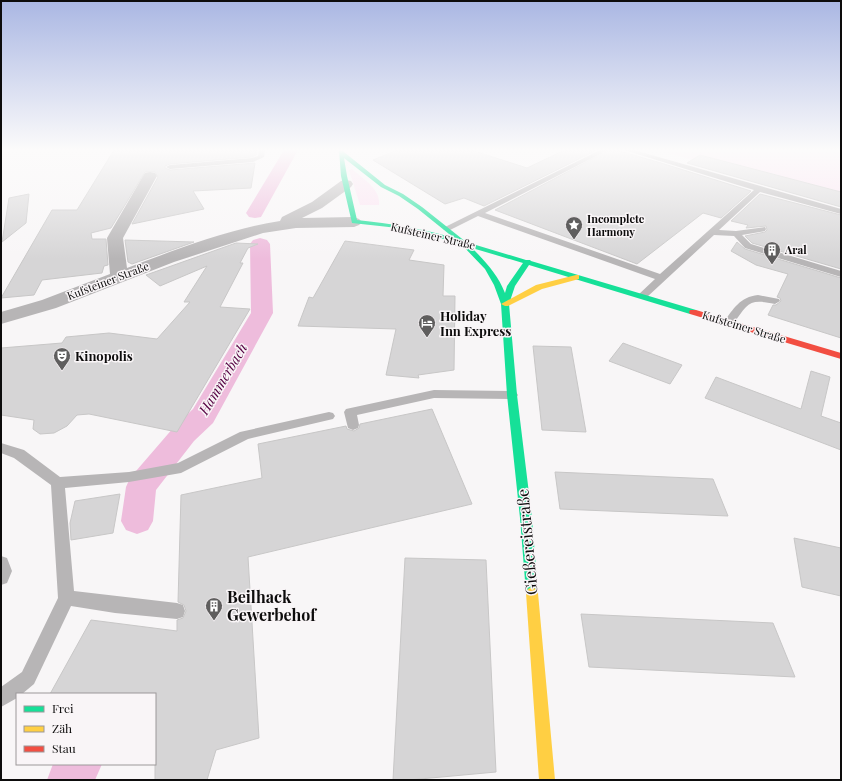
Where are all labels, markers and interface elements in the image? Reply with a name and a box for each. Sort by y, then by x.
place label: Incomplete Harmony [587,211,645,239]
place icon: Incomplete Harmony [564,215,584,240]
street label: Kufsteiner Straße [389,218,477,253]
building icon: Aral [762,240,782,265]
place label: Aral [784,242,807,257]
street label: Kufsteiner Straße [65,258,151,303]
place label: Holiday Inn Express [440,307,511,339]
street label: Kufsteiner Straße [701,307,788,346]
hotel icon: Holiday Inn Express [417,313,437,338]
water label: Hammerbach [193,340,251,419]
theatre icon: Kinopolis [52,346,72,371]
place label: Kinopolis [75,347,133,364]
street label: Gießereistraße [511,488,542,596]
place label: Beilhack Gewerbehof [227,586,317,625]
building icon: Beilhack Gewerbehof [204,596,224,621]
legend [16,693,156,765]
text: Frei [52,700,74,716]
text: Zäh [52,720,72,736]
text: Stau [52,740,76,756]

